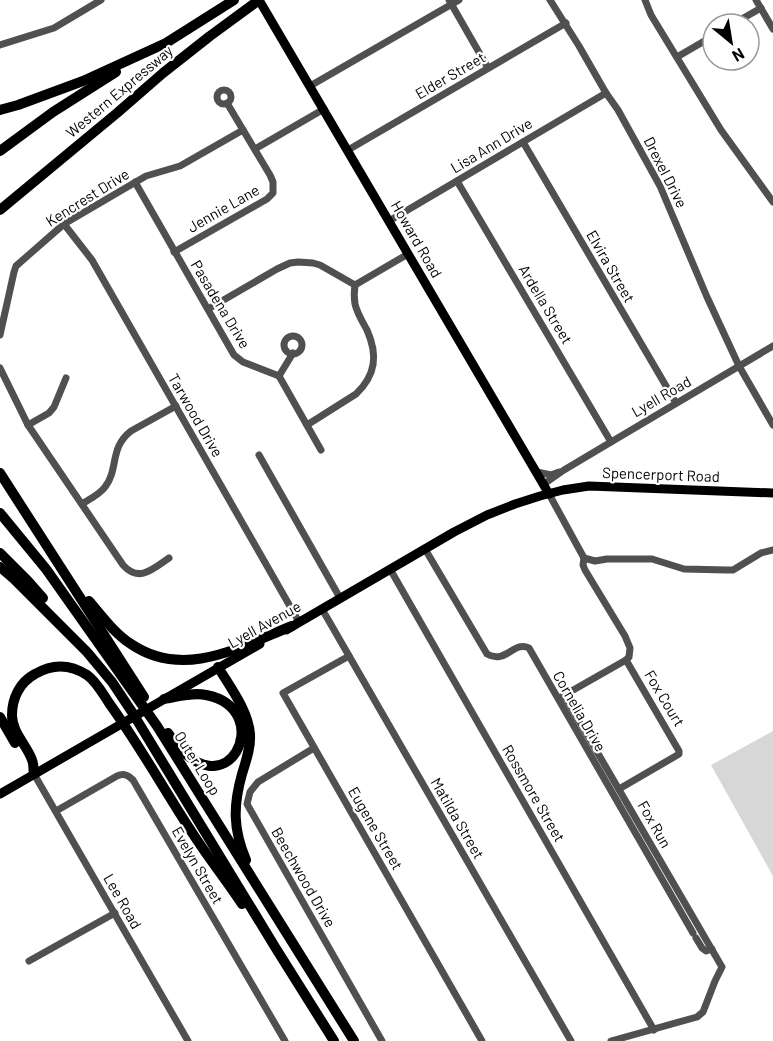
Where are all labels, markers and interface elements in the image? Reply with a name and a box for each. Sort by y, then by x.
north arrow [701,12,761,72]
street label: Western Expressway [62,41,176,141]
text: N [729,45,748,66]
street label: Elder Street [412,48,488,102]
street label: Lisa Ann Drive [447,114,535,176]
street label: Drexel Drive [640,134,692,210]
street label: Kencrest Drive [42,164,132,230]
street label: Jennie Lane [184,180,262,236]
street label: Howard Road [388,197,446,281]
street label: Elvira Street [583,227,639,305]
street label: Pasadena Drive [188,257,254,351]
street label: Ardella Street [515,261,577,347]
street label: Tarwood Drive [165,370,227,460]
street label: Lyell Road [628,372,694,420]
street label: Spencerport Road [602,463,720,485]
street label: Lyell Avenue [224,597,304,651]
street label: Fox Court [641,667,689,729]
street label: Cornelia Drive [550,668,610,755]
street label: Outer Loop [171,728,225,798]
street label: Rossmore Street [499,741,569,845]
street label: Matilda Street [427,774,489,862]
street label: Eugene Street [345,783,407,873]
street label: Fox Run [634,797,676,851]
street label: Evelyn Street [169,823,227,907]
street label: Beechwood Drive [268,824,340,930]
street label: Lee Road [100,870,146,932]

